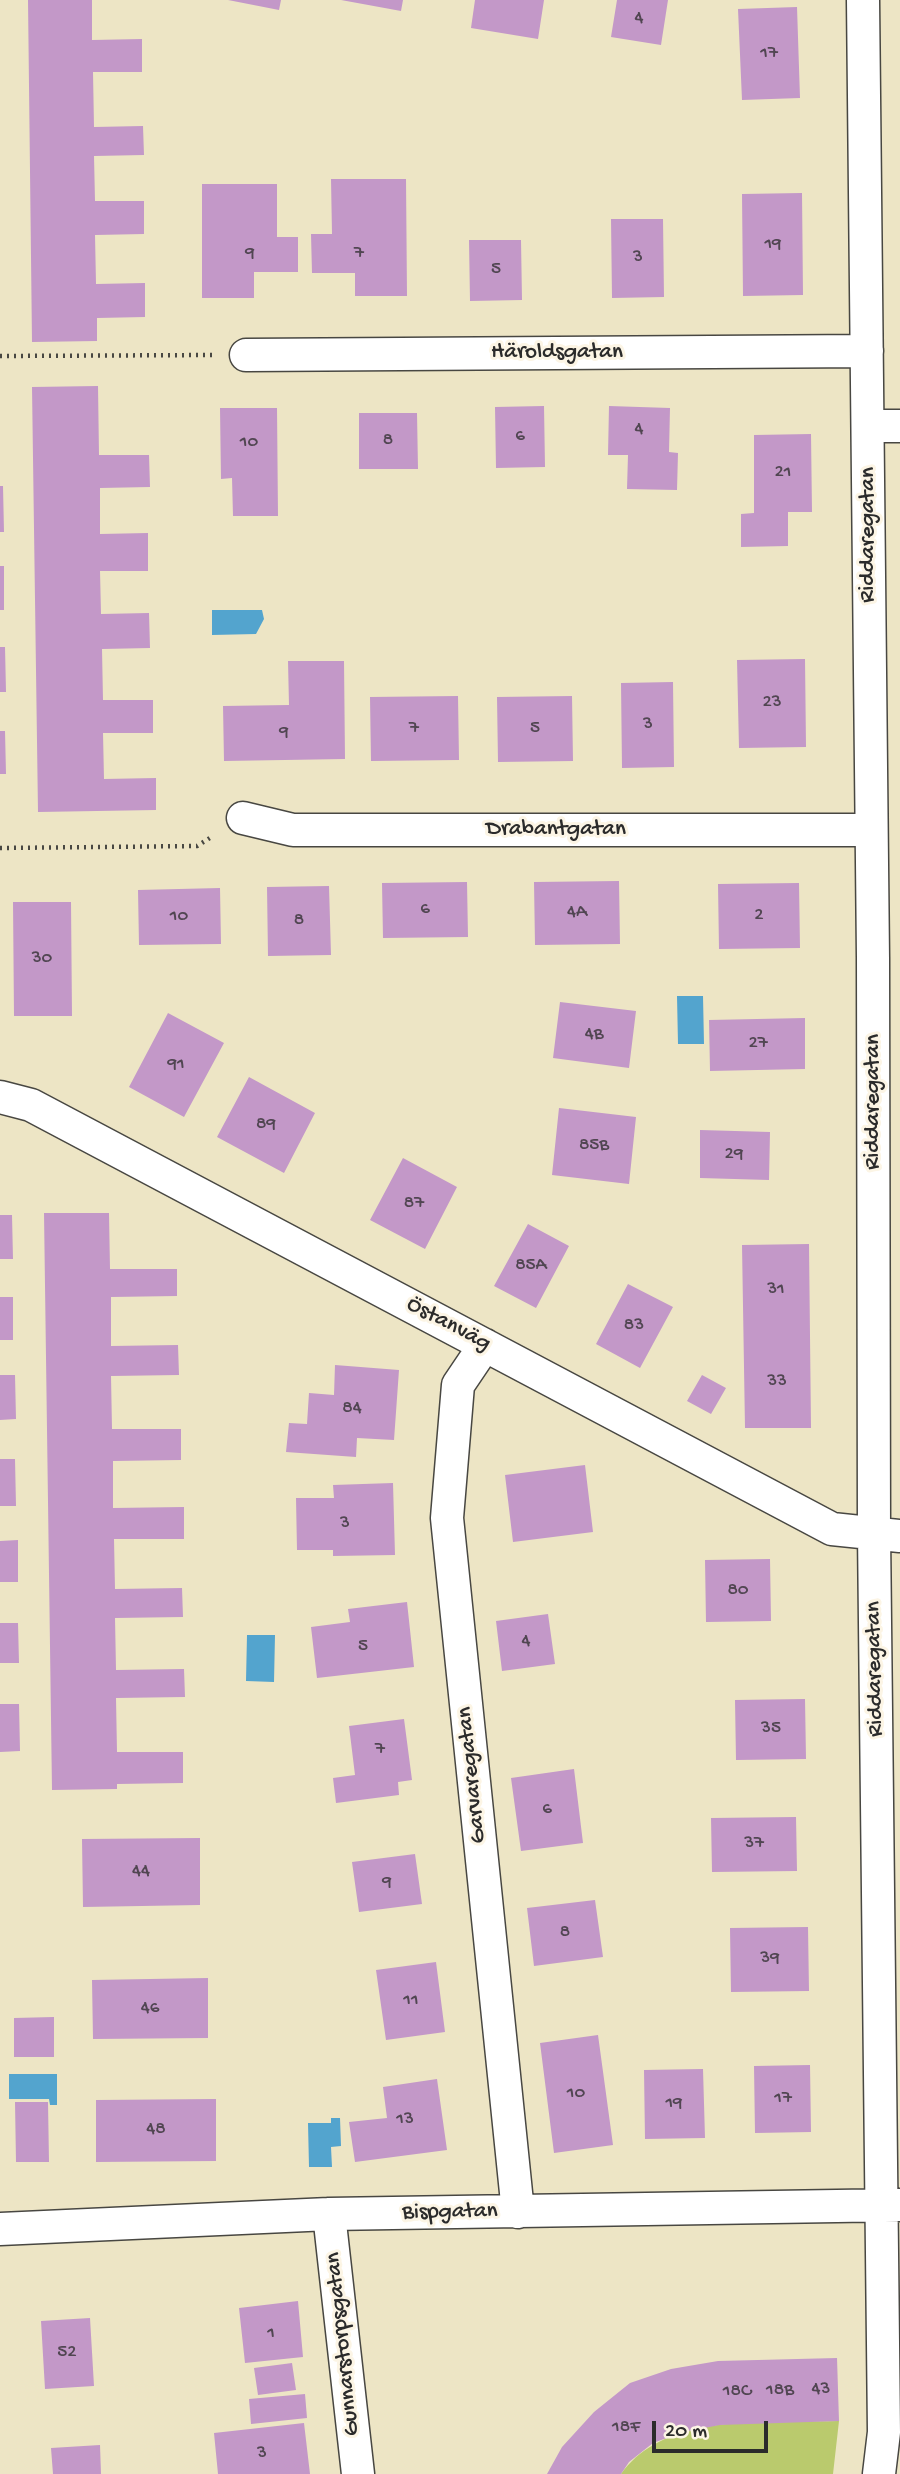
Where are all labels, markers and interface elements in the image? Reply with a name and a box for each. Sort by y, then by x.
house number: 4 [635,8,643,30]
house number: 17 [760,43,778,65]
house number: 19 [764,234,782,256]
house number: 9 [245,243,255,265]
house number: 7 [354,243,364,265]
house number: 3 [633,247,643,269]
house number: 5 [491,259,501,281]
street label: Häroldsgatan [491,339,623,367]
house number: 4 [635,419,643,441]
house number: 6 [515,426,525,448]
house number: 8 [383,430,393,452]
house number: 10 [240,432,258,454]
house number: 21 [775,462,791,484]
street label: Riddaregatan [855,467,883,603]
house number: 23 [762,692,782,714]
house number: 3 [643,714,653,736]
house number: 7 [409,718,419,740]
house number: 5 [530,718,540,740]
house number: 9 [279,722,289,744]
street label: Drabantgatan [486,816,626,844]
house number: 6 [420,899,430,921]
house number: 4A [567,902,587,924]
house number: 2 [754,905,764,927]
house number: 10 [170,906,188,928]
house number: 8 [294,910,304,932]
house number: 30 [32,948,52,970]
house number: 4B [585,1024,603,1046]
house number: 27 [748,1033,768,1055]
street label: Riddaregatan [860,1034,888,1170]
house number: 91 [167,1054,185,1076]
house number: 89 [256,1114,276,1136]
house number: 85B [579,1135,609,1157]
house number: 29 [725,1144,743,1166]
house number: 87 [404,1193,424,1215]
house number: 85A [515,1255,547,1277]
house number: 31 [767,1279,785,1301]
street label: Östanväg [401,1291,495,1359]
house number: 83 [624,1315,644,1337]
house number: 33 [767,1371,787,1393]
house number: 84 [342,1398,362,1420]
house number: 3 [340,1513,350,1535]
house number: 80 [727,1580,749,1602]
street label: Riddaregatan [861,1601,891,1737]
house number: 4 [522,1631,530,1653]
house number: 5 [358,1636,368,1658]
street label: Garvaregatan [452,1705,494,1845]
house number: 35 [761,1718,781,1740]
house number: 7 [375,1739,385,1761]
house number: 6 [542,1799,552,1821]
house number: 37 [744,1833,764,1855]
house number: 44 [132,1861,150,1883]
house number: 9 [382,1872,392,1894]
house number: 8 [560,1922,570,1944]
house number: 39 [760,1948,780,1970]
house number: 11 [403,1990,419,2012]
house number: 46 [141,1998,159,2020]
house number: 10 [567,2083,585,2105]
house number: 17 [774,2088,792,2110]
house number: 19 [665,2093,683,2115]
house number: 13 [396,2109,414,2131]
house number: 48 [146,2119,166,2141]
street label: Bispgatan [402,2198,498,2228]
street label: Gunnarstorpsgatan [321,2251,367,2437]
house number: 1 [267,2323,275,2345]
house number: 52 [57,2342,77,2364]
house number: 43 [812,2379,830,2401]
house number: 18B [766,2380,794,2402]
house number: 18C [723,2381,751,2403]
scale bar [655,2408,771,2452]
house number: 18F [612,2417,640,2439]
text: 20 m [665,2420,707,2445]
house number: 3 [257,2443,267,2465]

